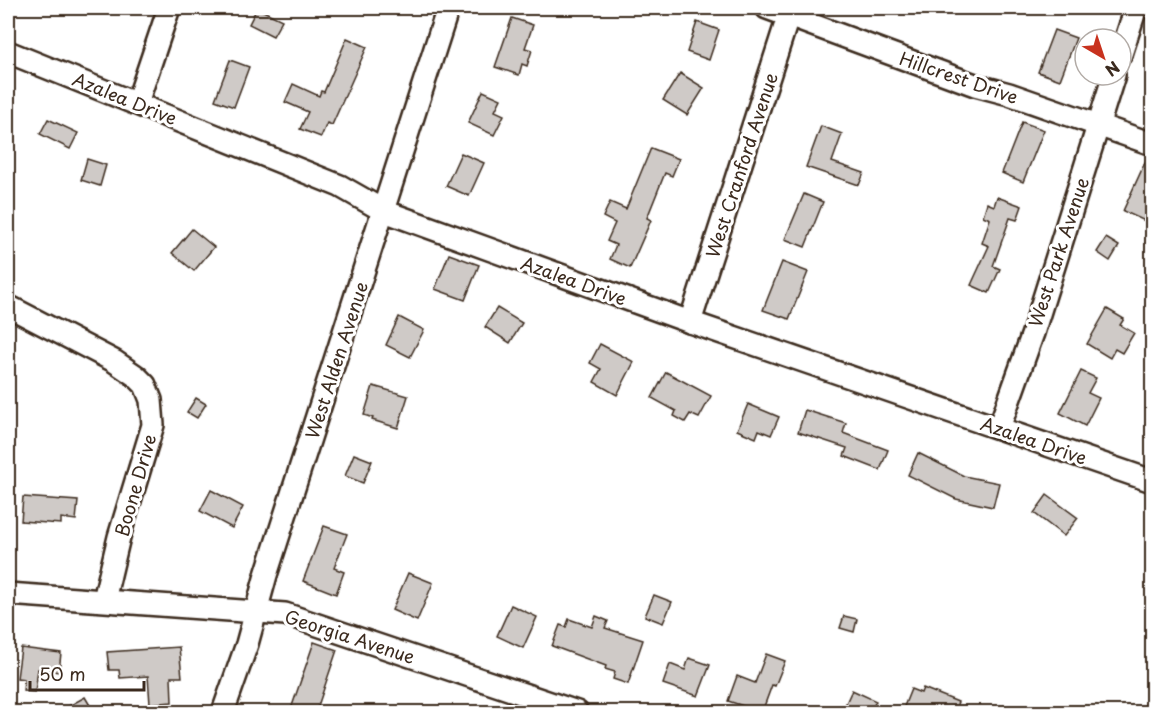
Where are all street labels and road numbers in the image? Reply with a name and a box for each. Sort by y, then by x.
street label: Hillcrest Drive [896,44,1022,110]
street label: Azalea Drive [69,65,181,131]
street label: West Cranford Avenue [698,69,784,261]
street label: West Park Avenue [1021,173,1095,330]
street label: Azalea Drive [517,248,631,312]
street label: West Alden Avenue [298,278,374,442]
street label: Azalea Drive [977,409,1091,471]
street label: Boone Drive [108,431,162,539]
street label: Georgia Avenue [281,602,419,670]

